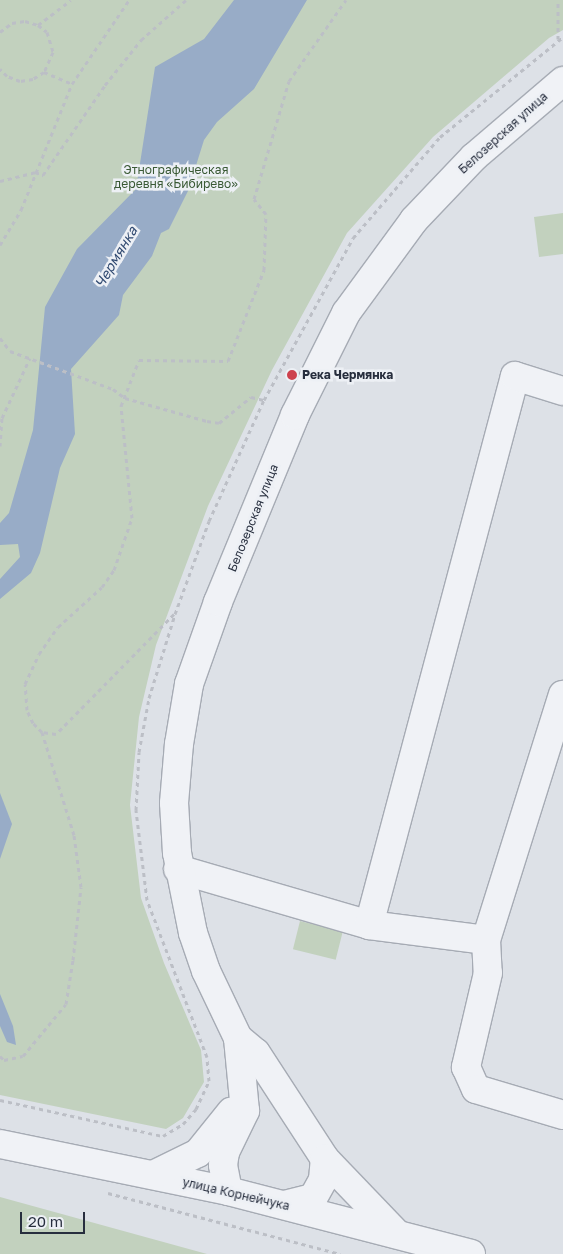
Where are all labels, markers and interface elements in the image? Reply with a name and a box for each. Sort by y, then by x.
street label: Белозерская улица [456,89,550,177]
park label: Этнографическая деревня «Бибирево» [114,163,238,191]
water label: Чермянка [91,223,141,291]
place label: Река Чермянка [302,368,393,382]
marker: Река Чермянка [286,369,298,381]
street label: Белозерская улица [225,462,281,574]
street label: улица Корнейчука [181,1175,291,1213]
scale bar [22,1202,88,1234]
text: 20 m [28,1212,63,1230]

